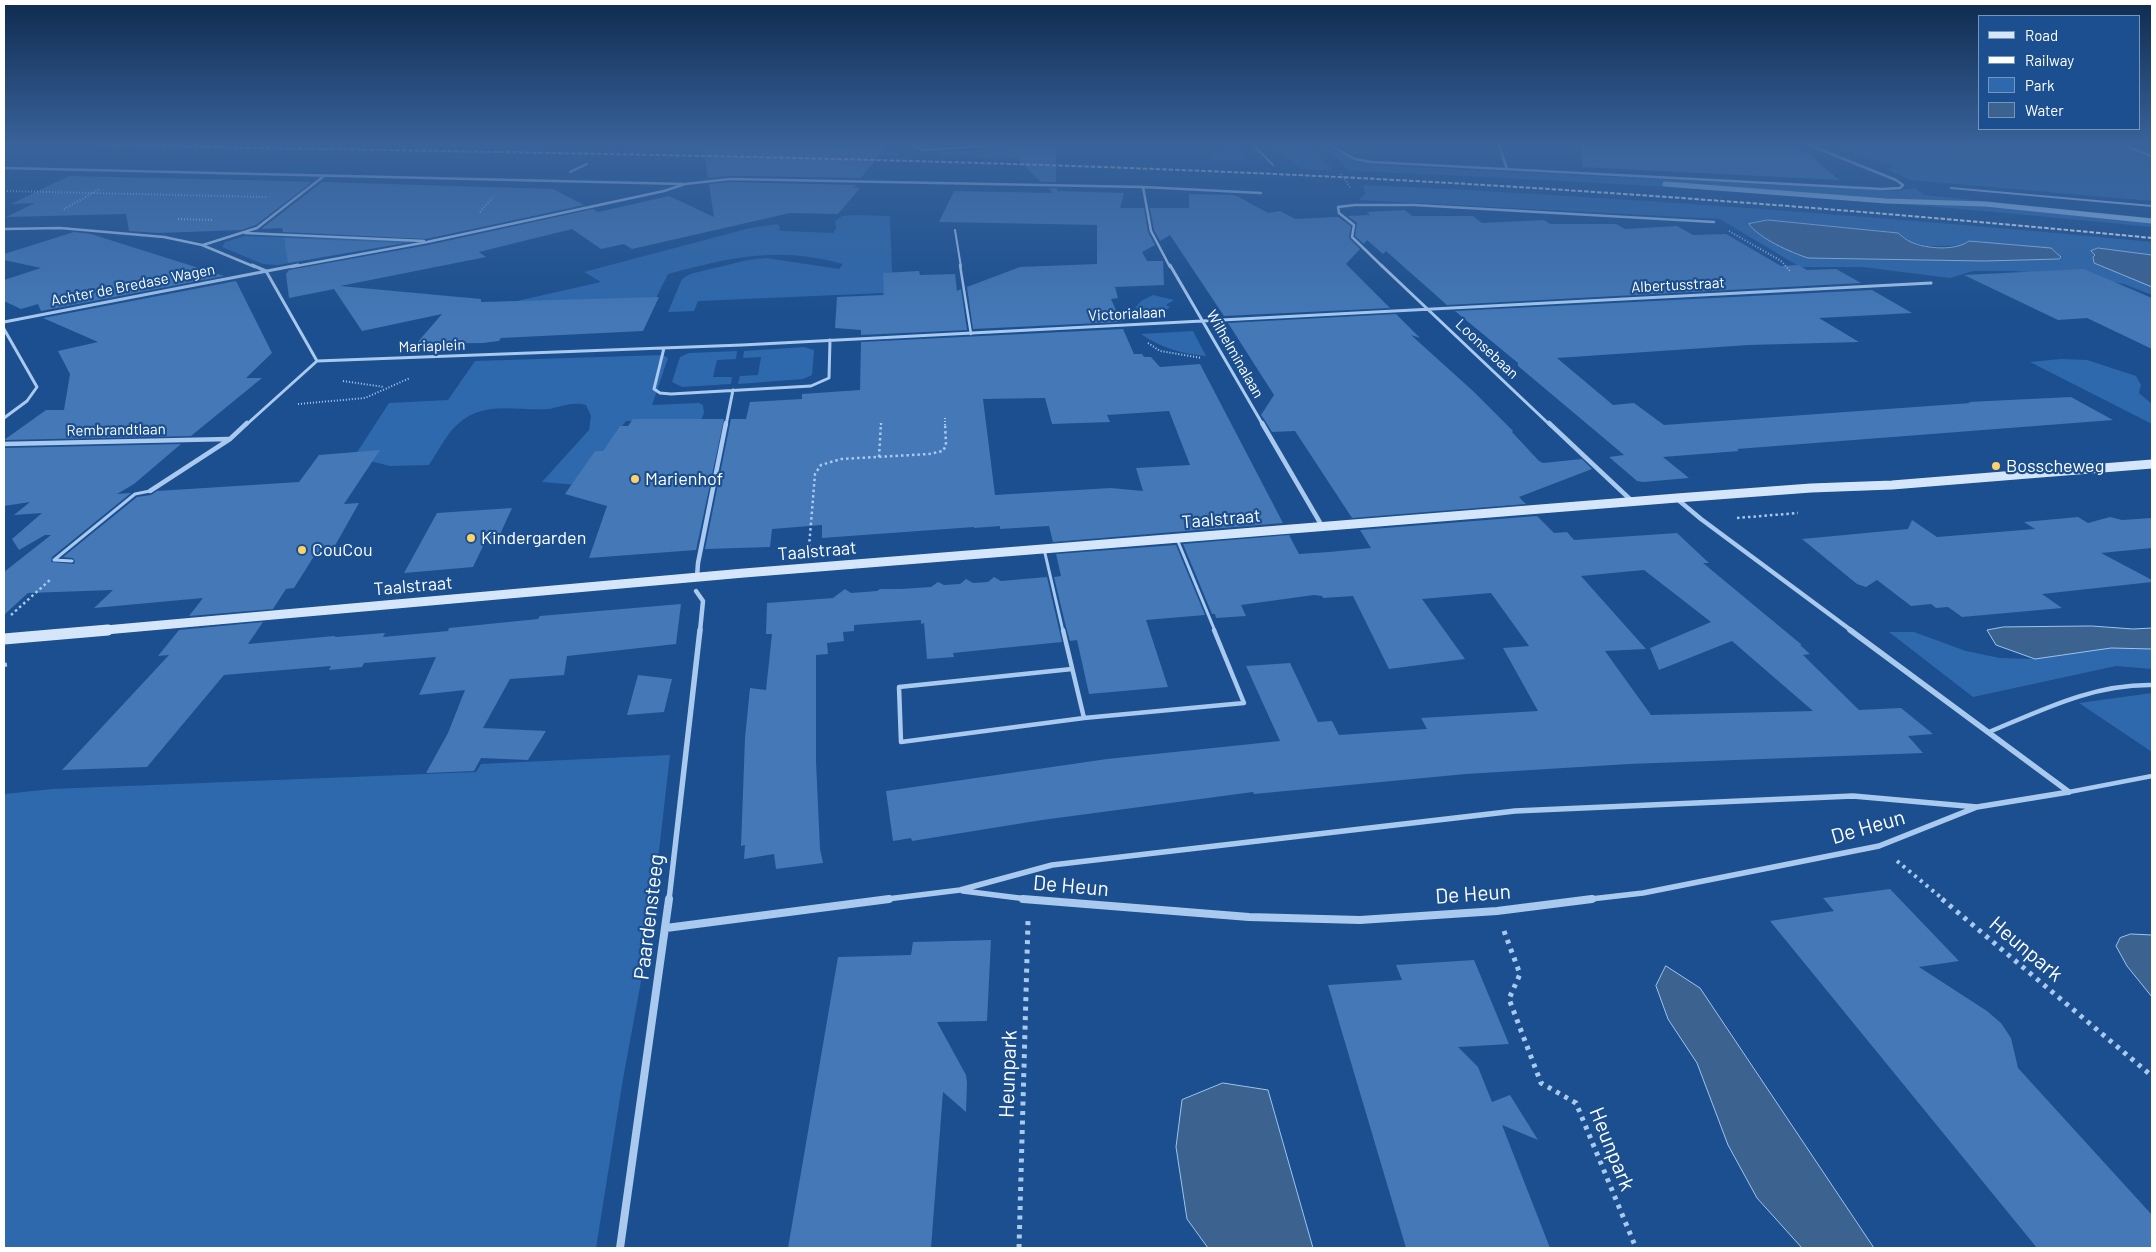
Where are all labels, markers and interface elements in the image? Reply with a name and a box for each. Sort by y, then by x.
legend [1978,15,2141,130]
text: Road [2025,26,2058,44]
text: Railway [2025,51,2074,69]
text: Park [2025,76,2054,94]
text: Water [2025,101,2064,119]
street label: Achter de Bredase Wagen [49,260,217,310]
street label: Albertusstraat [1631,274,1725,296]
street label: Victorialaan [1088,303,1166,325]
street label: Wilhelminalaan [1203,307,1267,401]
street label: Loonsebaan [1452,315,1522,383]
street label: Mariaplein [398,336,466,356]
street label: Rembrandtlaan [66,420,166,440]
place label: Bosscheweg [2006,455,2104,477]
marker: Bosscheweg [1990,460,2002,472]
place label: Marienhof [645,468,723,490]
marker: Marienhof [629,473,641,485]
street label: Taalstraat [1181,505,1261,533]
place label: Kindergarden [481,527,586,549]
marker: Kindergarden [465,532,477,544]
street label: Taalstraat [777,537,857,565]
place label: CouCou [312,539,373,561]
marker: CouCou [296,544,308,556]
street label: Taalstraat [373,572,453,600]
street label: De Heun [1828,804,1908,850]
street label: Paardensteeg [629,853,669,981]
street label: De Heun [1032,870,1110,902]
street label: De Heun [1434,879,1512,909]
street label: Heunpark [1984,911,2068,987]
street label: Heunpark [994,1030,1022,1118]
street label: Heunpark [1584,1103,1640,1195]

